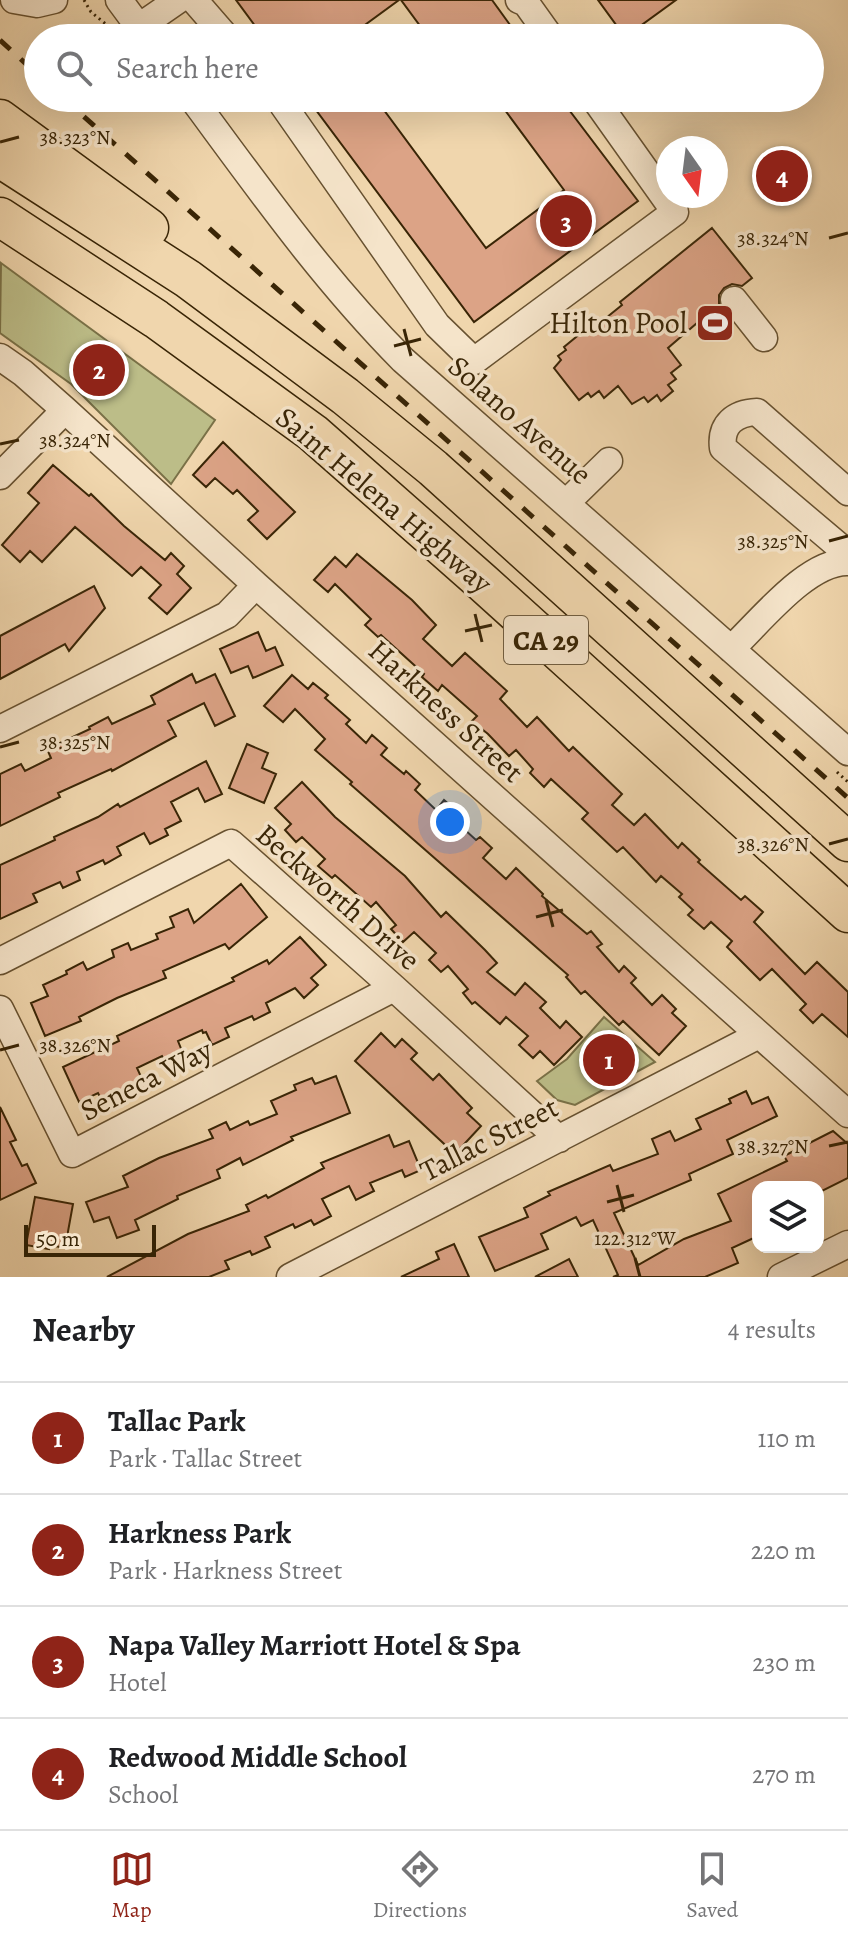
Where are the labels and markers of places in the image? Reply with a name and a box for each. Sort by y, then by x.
pin: 4 [756,146,808,206]
pin: 3 [540,191,592,251]
sports icon: Hilton Pool [694,302,736,344]
place label: Hilton Pool [549,303,687,343]
pin: 2 [73,340,125,400]
pin: 1 [583,1030,635,1090]

